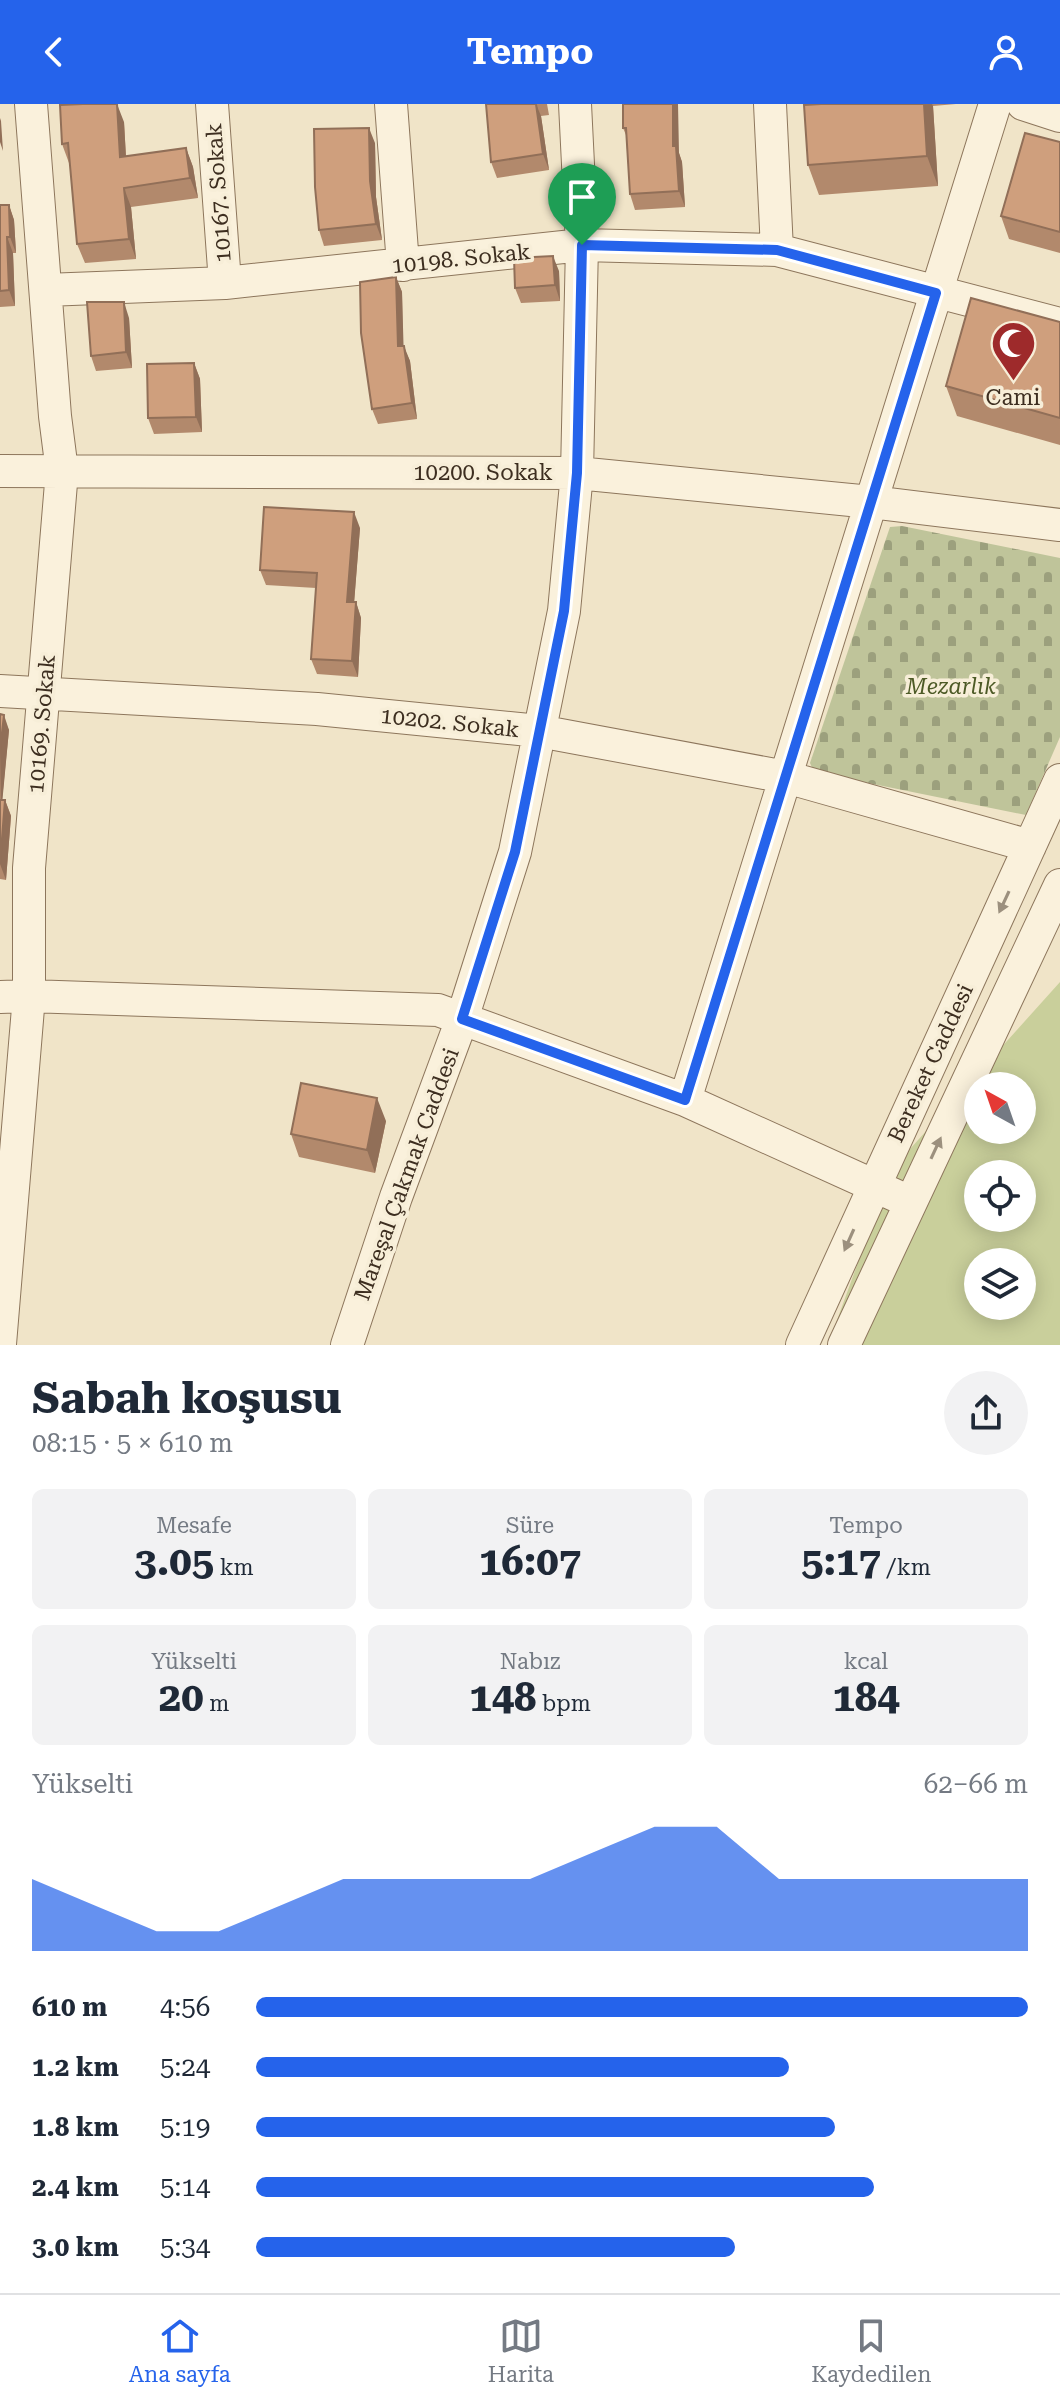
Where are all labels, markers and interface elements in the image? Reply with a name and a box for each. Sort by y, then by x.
icon: back [32,30,76,74]
icon: person [984,30,1028,74]
text: Tempo [467,31,593,73]
street label: 10167. Sokak [201,123,236,263]
pin [548,163,616,245]
icon: arrive [560,175,604,219]
street label: 10198. Sokak [390,239,532,278]
mosque icon: Cami [989,320,1037,383]
place label: Cami [986,385,1040,410]
street label: 10200. Sokak [413,460,553,485]
street label: 10169. Sokak [23,653,60,795]
park label: Mezarlık [905,674,996,699]
street label: 10202. Sokak [379,703,521,742]
one-way arrow [997,890,1011,914]
street label: Bereket Caddesi [883,980,978,1146]
street label: Mareşal Çakmak Caddesi [349,1045,464,1304]
north arrow [964,1072,1036,1144]
map controls [964,1072,1036,1320]
one-way arrow [929,1136,943,1159]
button: locate [964,1160,1036,1232]
one-way arrow [842,1229,856,1252]
button: layers [964,1248,1036,1320]
button: share [944,1371,1028,1455]
text: Sabah koşusu [32,1372,341,1424]
text: 08:15 · 5 × 610 m [32,1428,233,1458]
text: Mesafe [156,1513,232,1538]
text: Süre [506,1513,554,1538]
text: Tempo [829,1513,903,1538]
text: 3.05 [134,1538,214,1585]
text: 16:07 [479,1538,581,1585]
text: 5:17 [801,1538,881,1585]
text: km [214,1555,254,1580]
text: /km [881,1555,931,1580]
text: Yükselti [151,1649,237,1674]
text: Nabız [500,1649,560,1674]
text: kcal [844,1649,888,1674]
text: 20 [159,1674,204,1721]
text: 148 [469,1674,536,1721]
text: 184 [832,1674,900,1721]
text: m [204,1691,229,1716]
text: bpm [536,1691,591,1716]
text: Yükselti [32,1769,133,1799]
text: 62–66 m [924,1769,1028,1799]
text: 610 m [32,1992,107,2022]
text: 4:56 [160,1992,210,2022]
text: 1.2 km [32,2052,119,2082]
text: 5:24 [160,2052,210,2082]
text: 1.8 km [32,2112,119,2142]
text: 5:19 [160,2112,210,2142]
text: 2.4 km [32,2172,119,2202]
text: 5:14 [160,2172,210,2202]
text: 3.0 km [32,2232,119,2262]
text: 5:34 [160,2232,210,2262]
tab: Ana sayfa [129,2314,231,2387]
tab: Harita [488,2314,554,2387]
tab: Kaydedilen [811,2314,931,2387]

